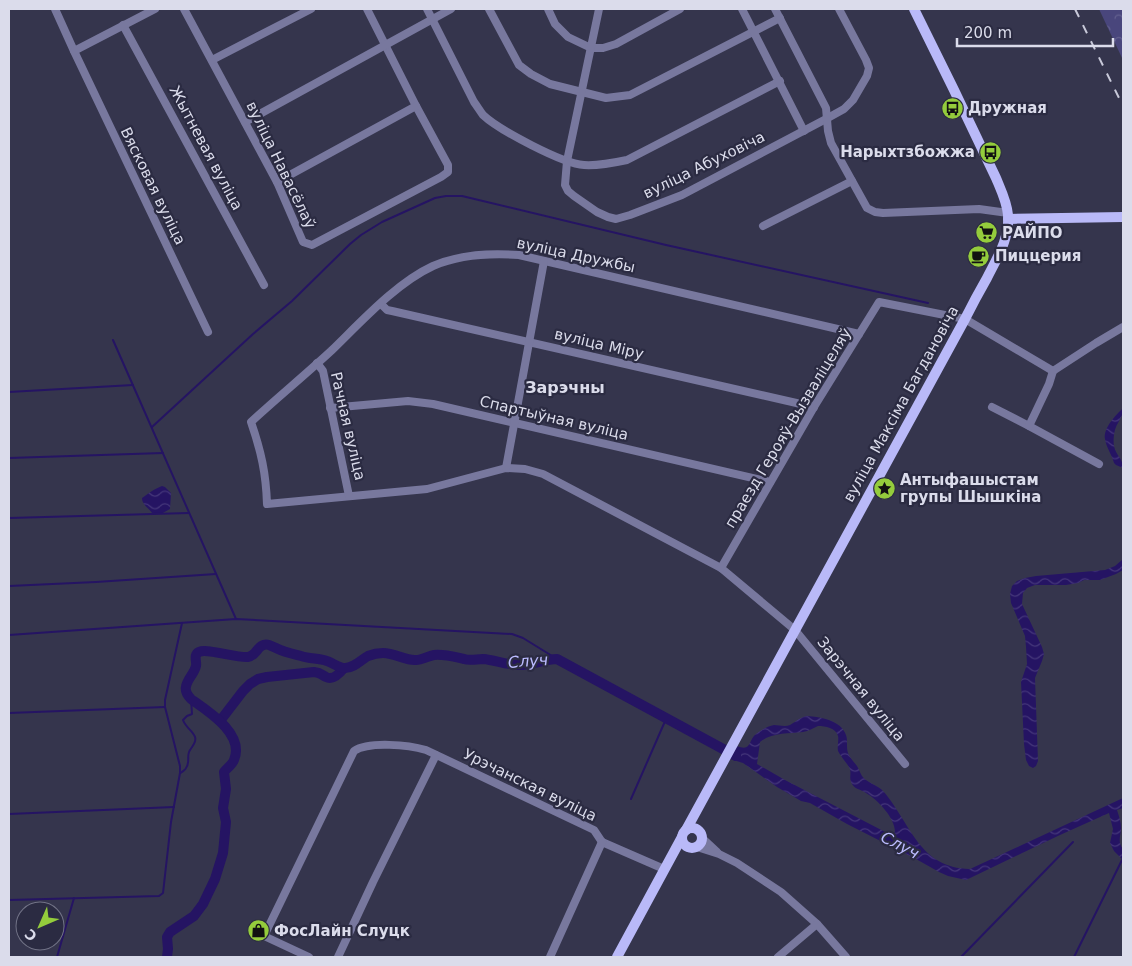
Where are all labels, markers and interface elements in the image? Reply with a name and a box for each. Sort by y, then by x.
scale bar [957,15,1113,47]
text: 200 m [964,24,1012,42]
street label: Жытневая вуліца [166,83,246,213]
bus stop icon: Дружная [940,96,964,120]
street label: вуліца Навасёлаў [242,98,320,232]
place label: Дружная [968,99,1047,117]
street label: Вясковая вуліца [117,124,189,248]
street label: вуліца Абуховіча [640,128,768,202]
bus stop icon: Нарыхтзбожжа [979,140,1003,164]
place label: Нарыхтзбожжа [840,143,975,161]
supermarket icon: РАЙПО [974,221,998,245]
place label: РАЙПО [1002,223,1062,242]
street label: вуліца Дружбы [515,234,637,276]
cafe icon: Пиццерия [967,244,991,268]
place label: Пиццерия [995,247,1081,265]
street label: вуліца Максіма Багдановіча [839,303,963,505]
street label: вуліца Міру [553,325,646,363]
street label: праезд Герояў-Вызваліцеляў [721,325,855,531]
street label: Рачная вуліца [327,370,369,482]
district label: Зарэчны [525,378,605,397]
street label: Спартыўная вуліца [478,392,630,444]
place label: Антыфашыстам групы Шышкіна [900,471,1041,506]
place icon: Антыфашыстам групы Шышкіна [872,477,896,501]
street label: Зарэчная вуліца [813,633,909,745]
water label: Случ [507,650,549,672]
street label: Урэчанская вуліца [460,745,600,825]
water label: Случ [878,827,922,863]
north arrow [15,901,65,951]
shop icon: ФосЛайн Слуцк [246,919,270,943]
place label: ФосЛайн Слуцк [274,922,410,940]
text: С [22,926,40,944]

